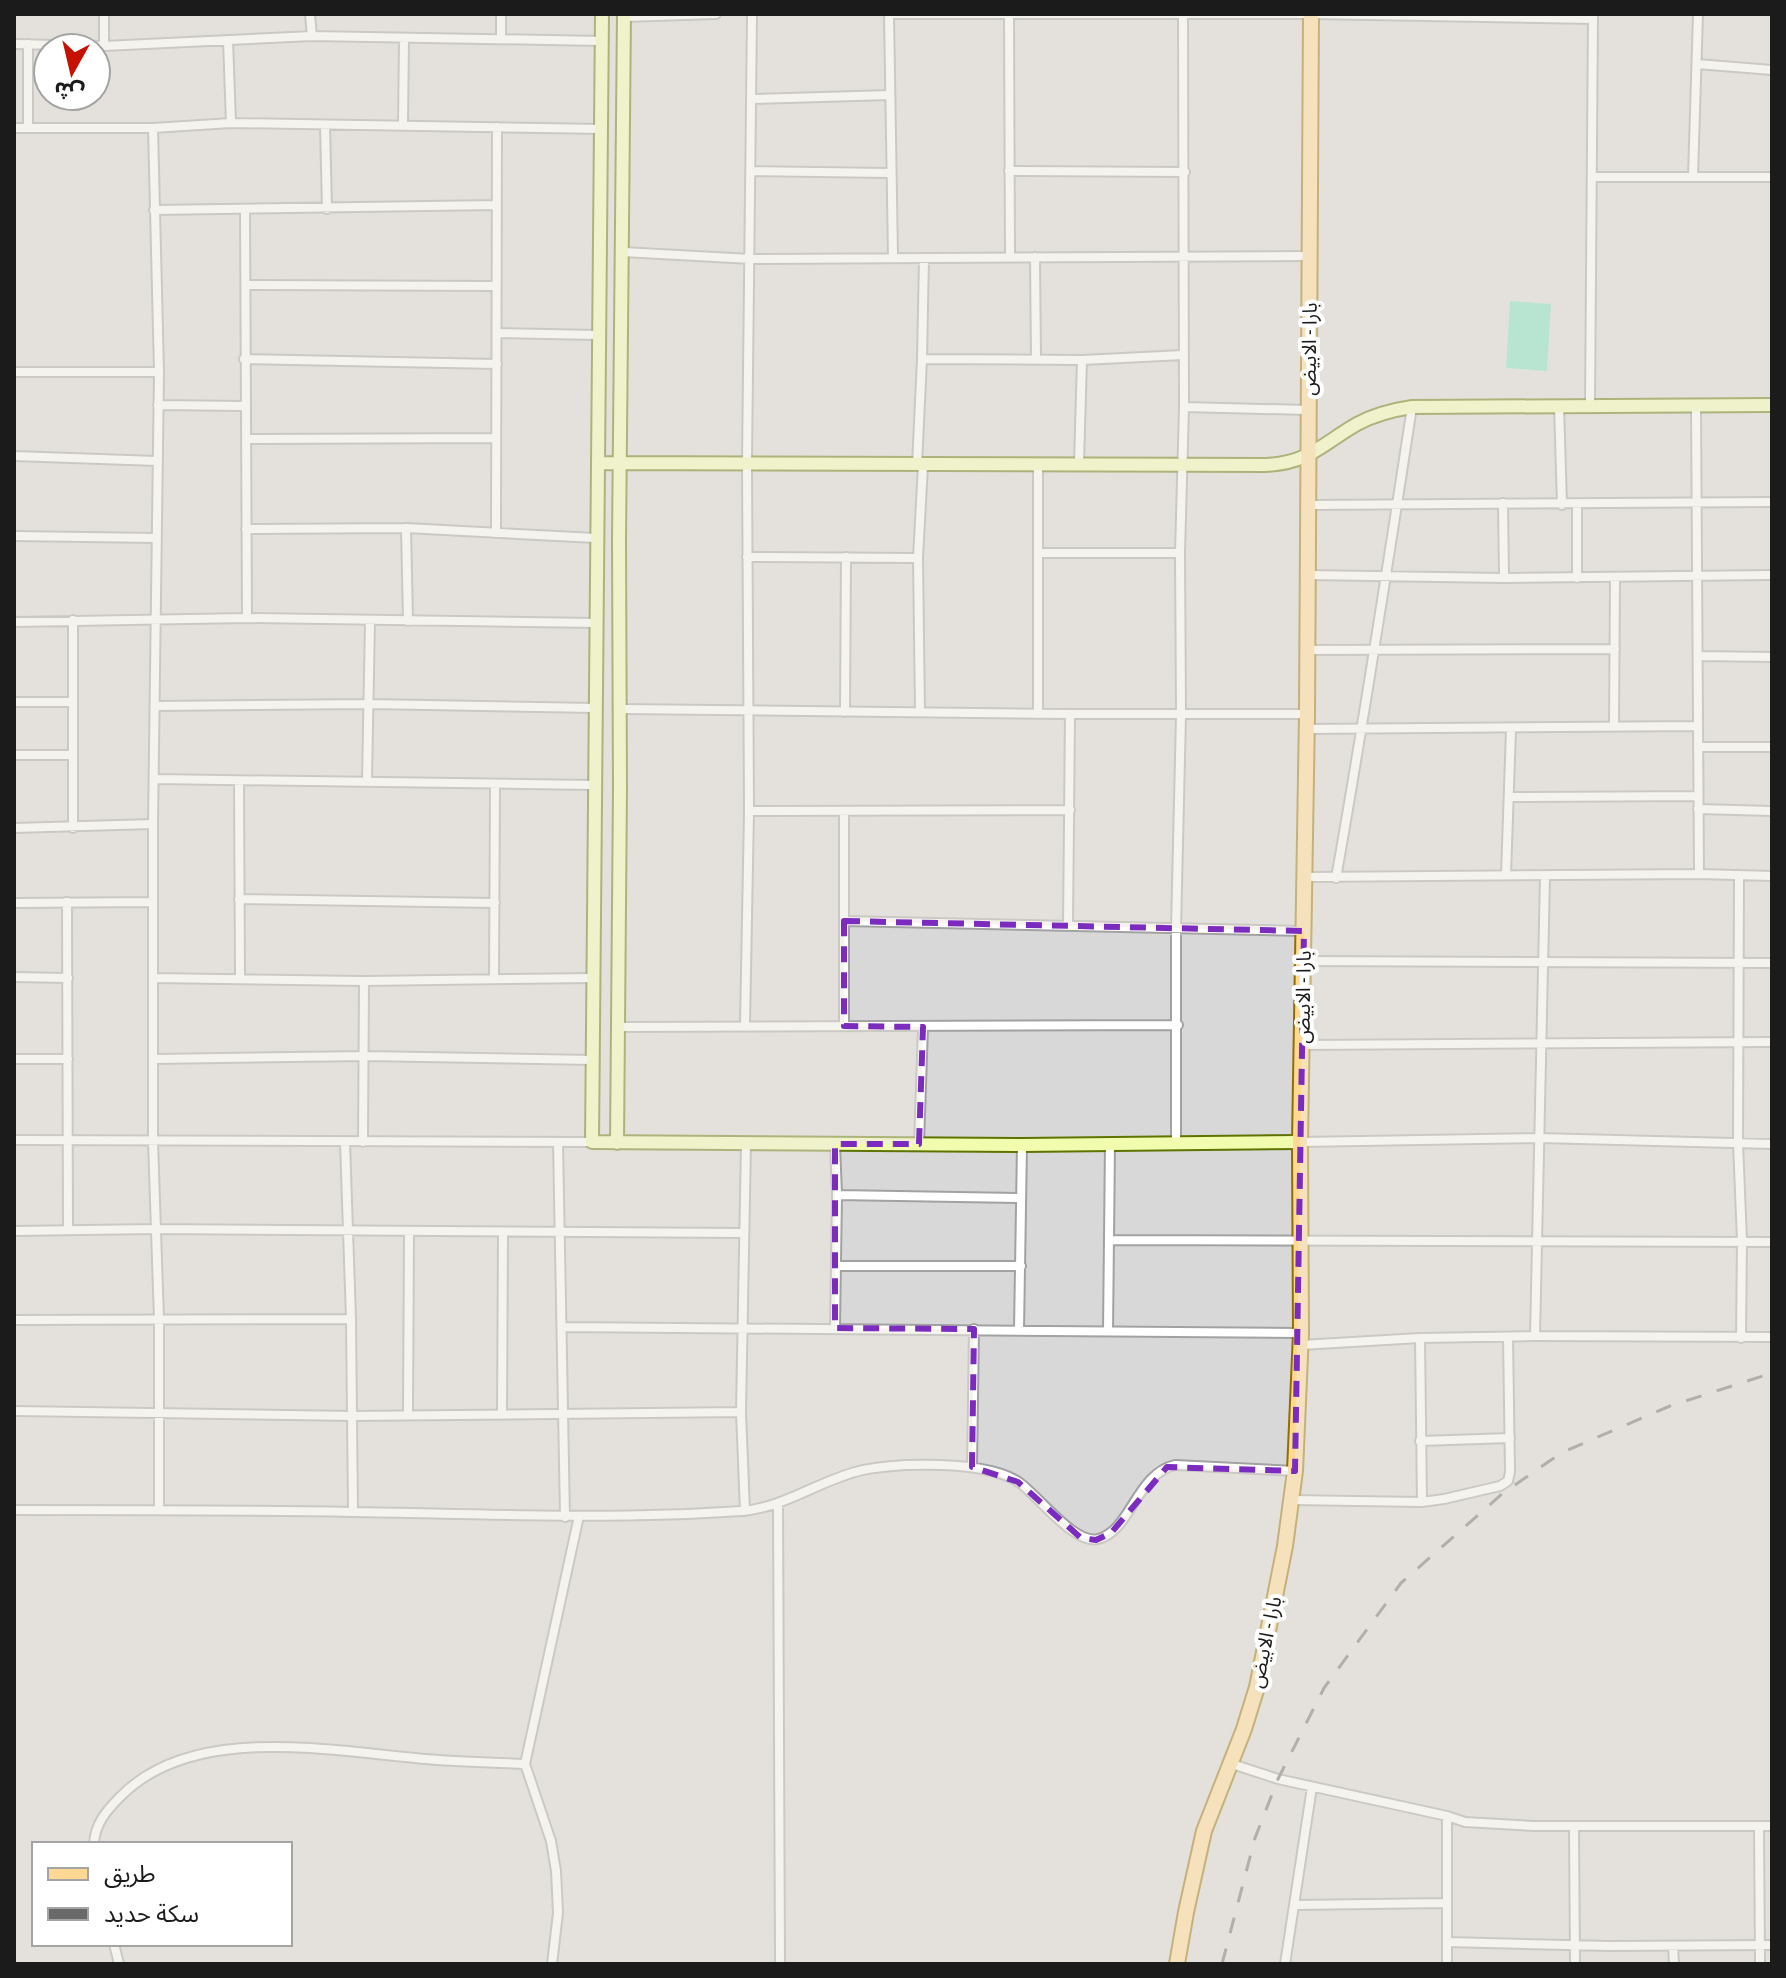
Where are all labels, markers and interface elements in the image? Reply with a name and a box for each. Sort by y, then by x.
north arrow [32,32,112,112]
text: ش [53,77,86,106]
street label: بارا - الابيض [1296,302,1322,396]
street label: بارا - الابيض [1290,950,1316,1044]
street label: بارا - الابيض [1244,1594,1286,1690]
legend [32,1842,292,1946]
text: طريق [104,1860,156,1889]
text: سكة حديد [104,1900,199,1928]

